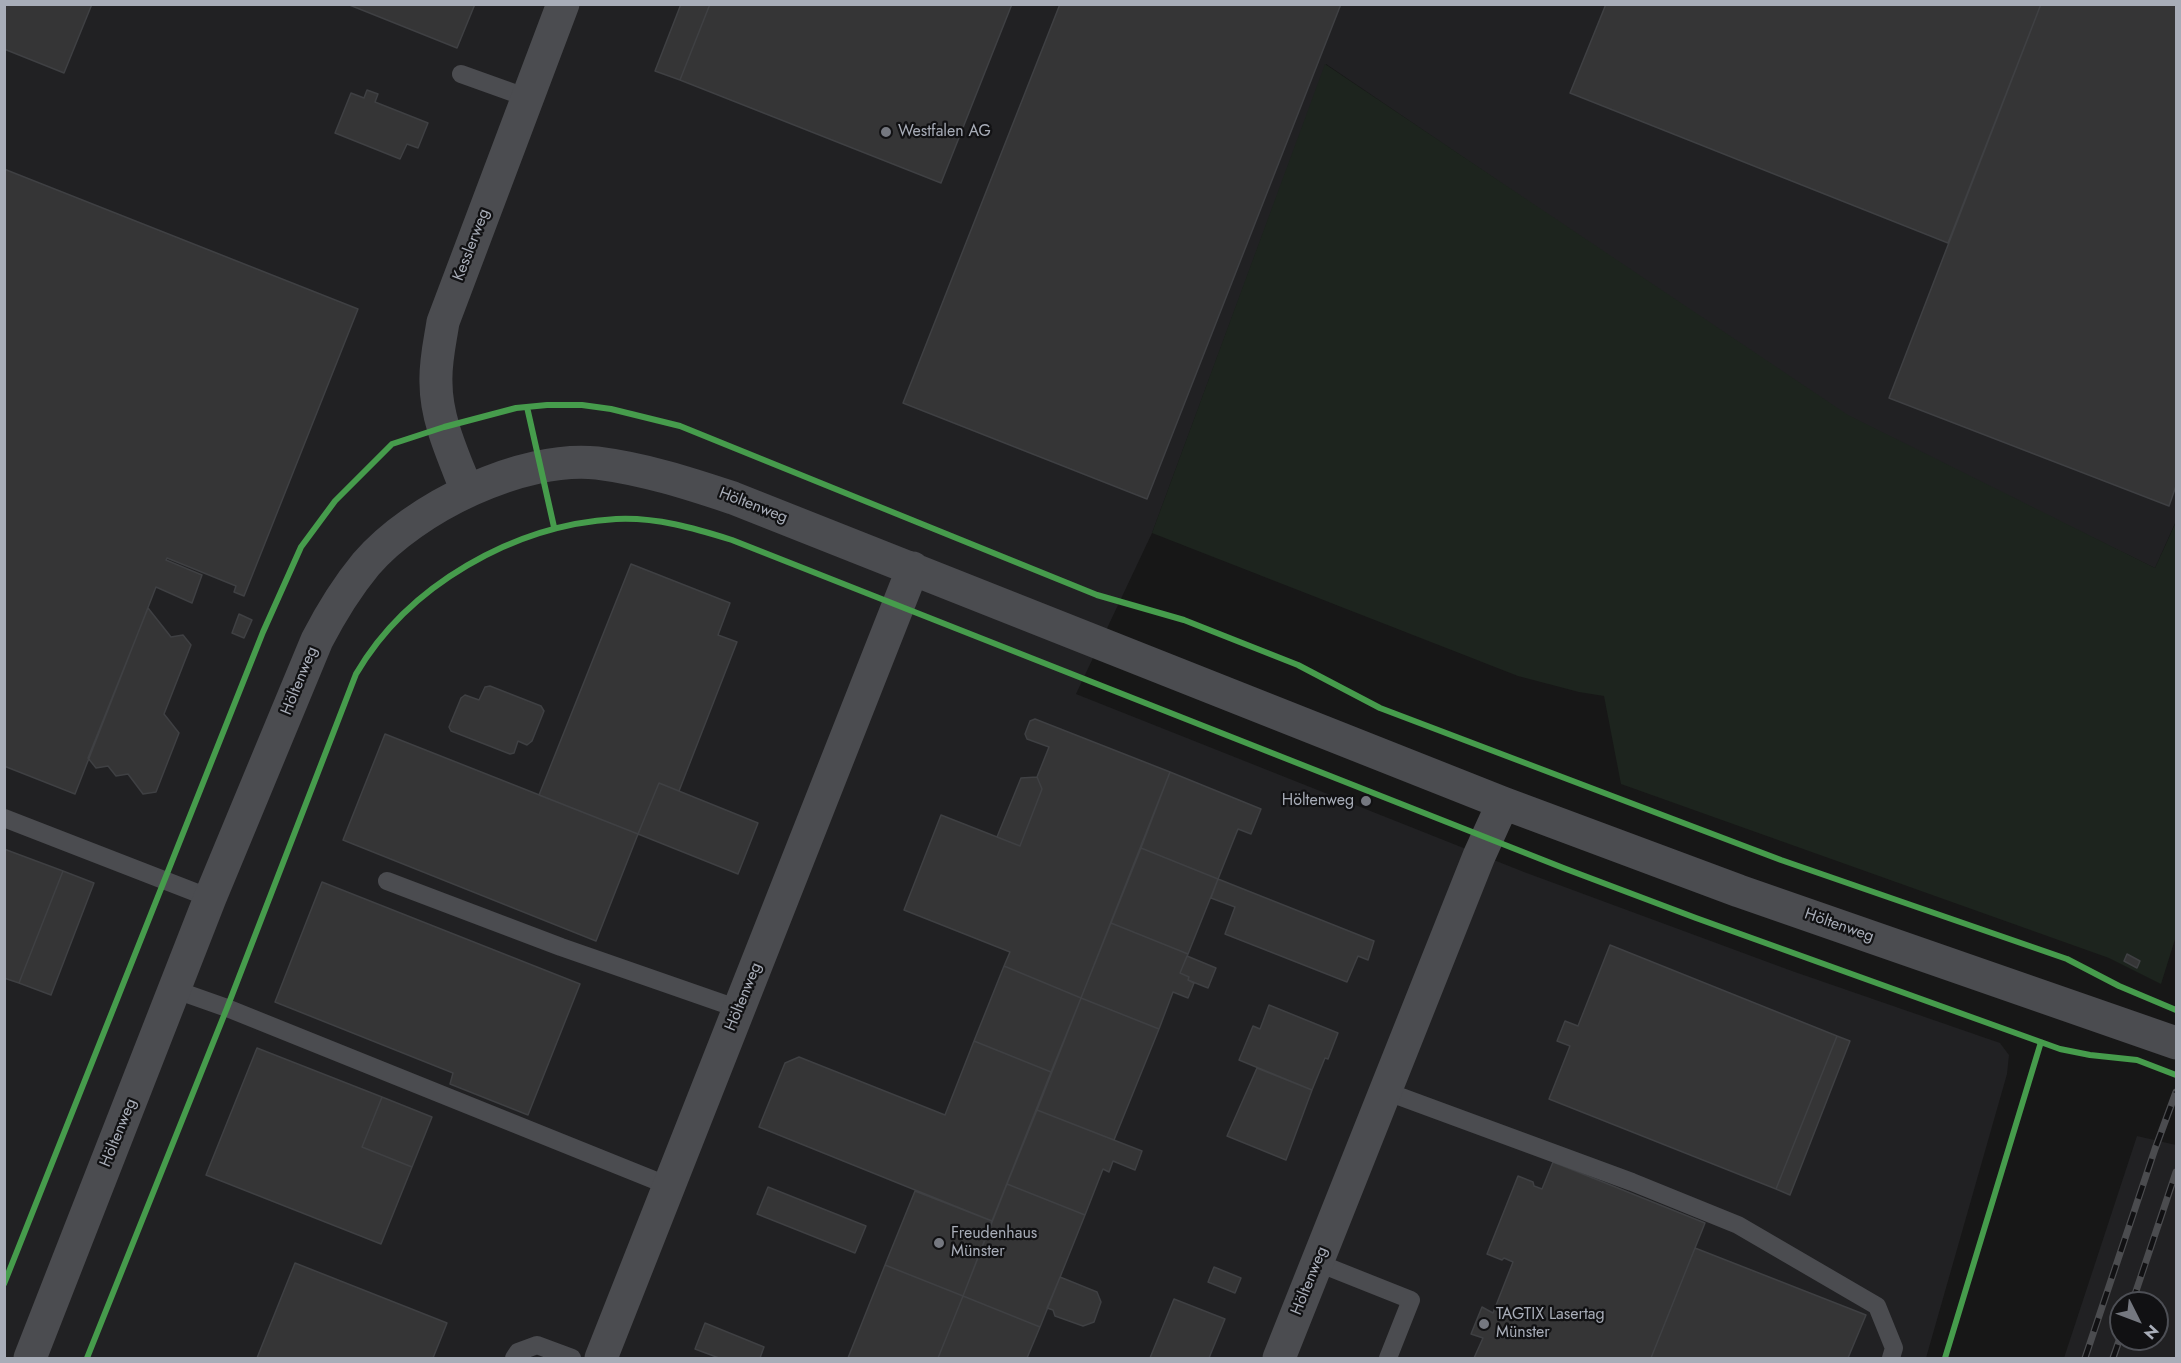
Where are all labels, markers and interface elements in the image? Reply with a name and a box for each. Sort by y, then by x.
place label: Westfalen AG [898,122,991,142]
marker: Westfalen AG [879,125,893,139]
street label: Kesslerweg [449,206,495,284]
street label: Höltenweg [716,484,790,528]
street label: Höltenweg [278,644,322,718]
place label: Höltenweg [1282,791,1354,811]
marker: Höltenweg [1359,794,1373,808]
street label: Höltenweg [1802,905,1876,947]
street label: Höltenweg [722,960,766,1034]
street label: Höltenweg [97,1096,141,1170]
place label: Freudenhaus Münster [951,1224,1037,1262]
marker: Freudenhaus Münster [932,1236,946,1250]
street label: Höltenweg [1288,1244,1332,1318]
north arrow [2109,1291,2169,1351]
place label: TAGTIX Lasertag Münster [1496,1305,1605,1343]
marker: TAGTIX Lasertag Münster [1477,1317,1491,1331]
text: N [2138,1320,2164,1344]

